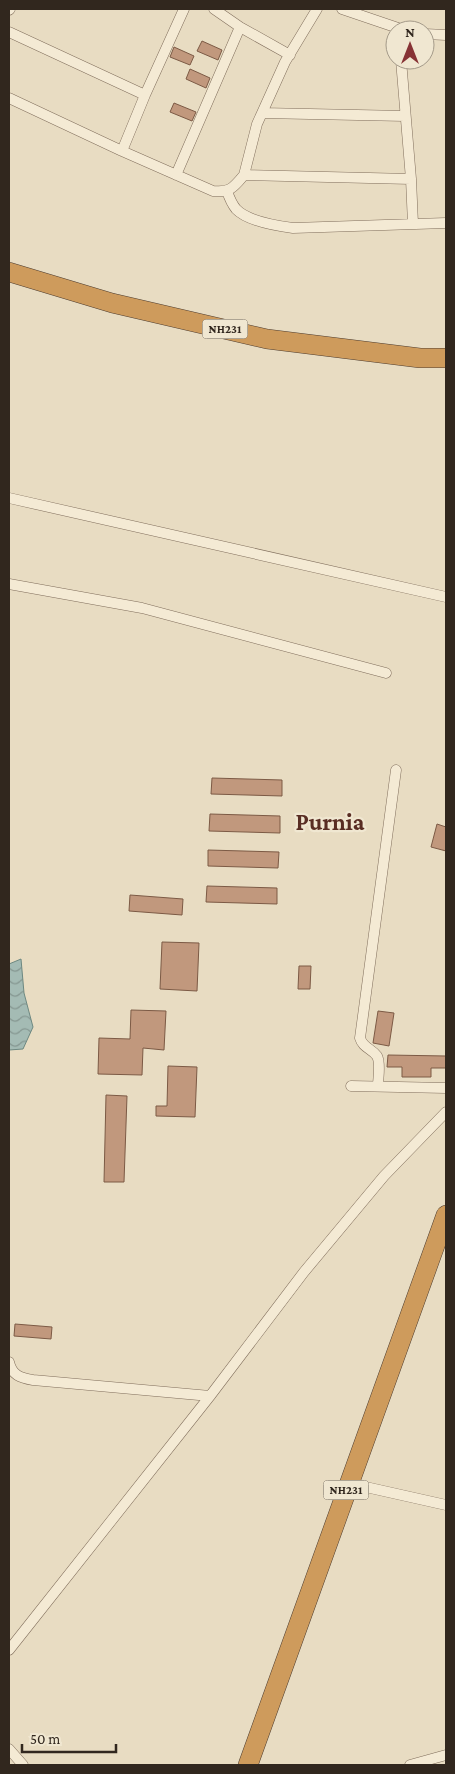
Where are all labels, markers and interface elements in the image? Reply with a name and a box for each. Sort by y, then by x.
north arrow [385,20,435,70]
text: N [405,24,415,40]
road number: NH231 [202,320,248,338]
district label: Purnia [296,808,365,835]
road number: NH231 [324,1480,368,1500]
scale bar [22,1722,116,1754]
text: 50 m [30,1731,60,1747]

